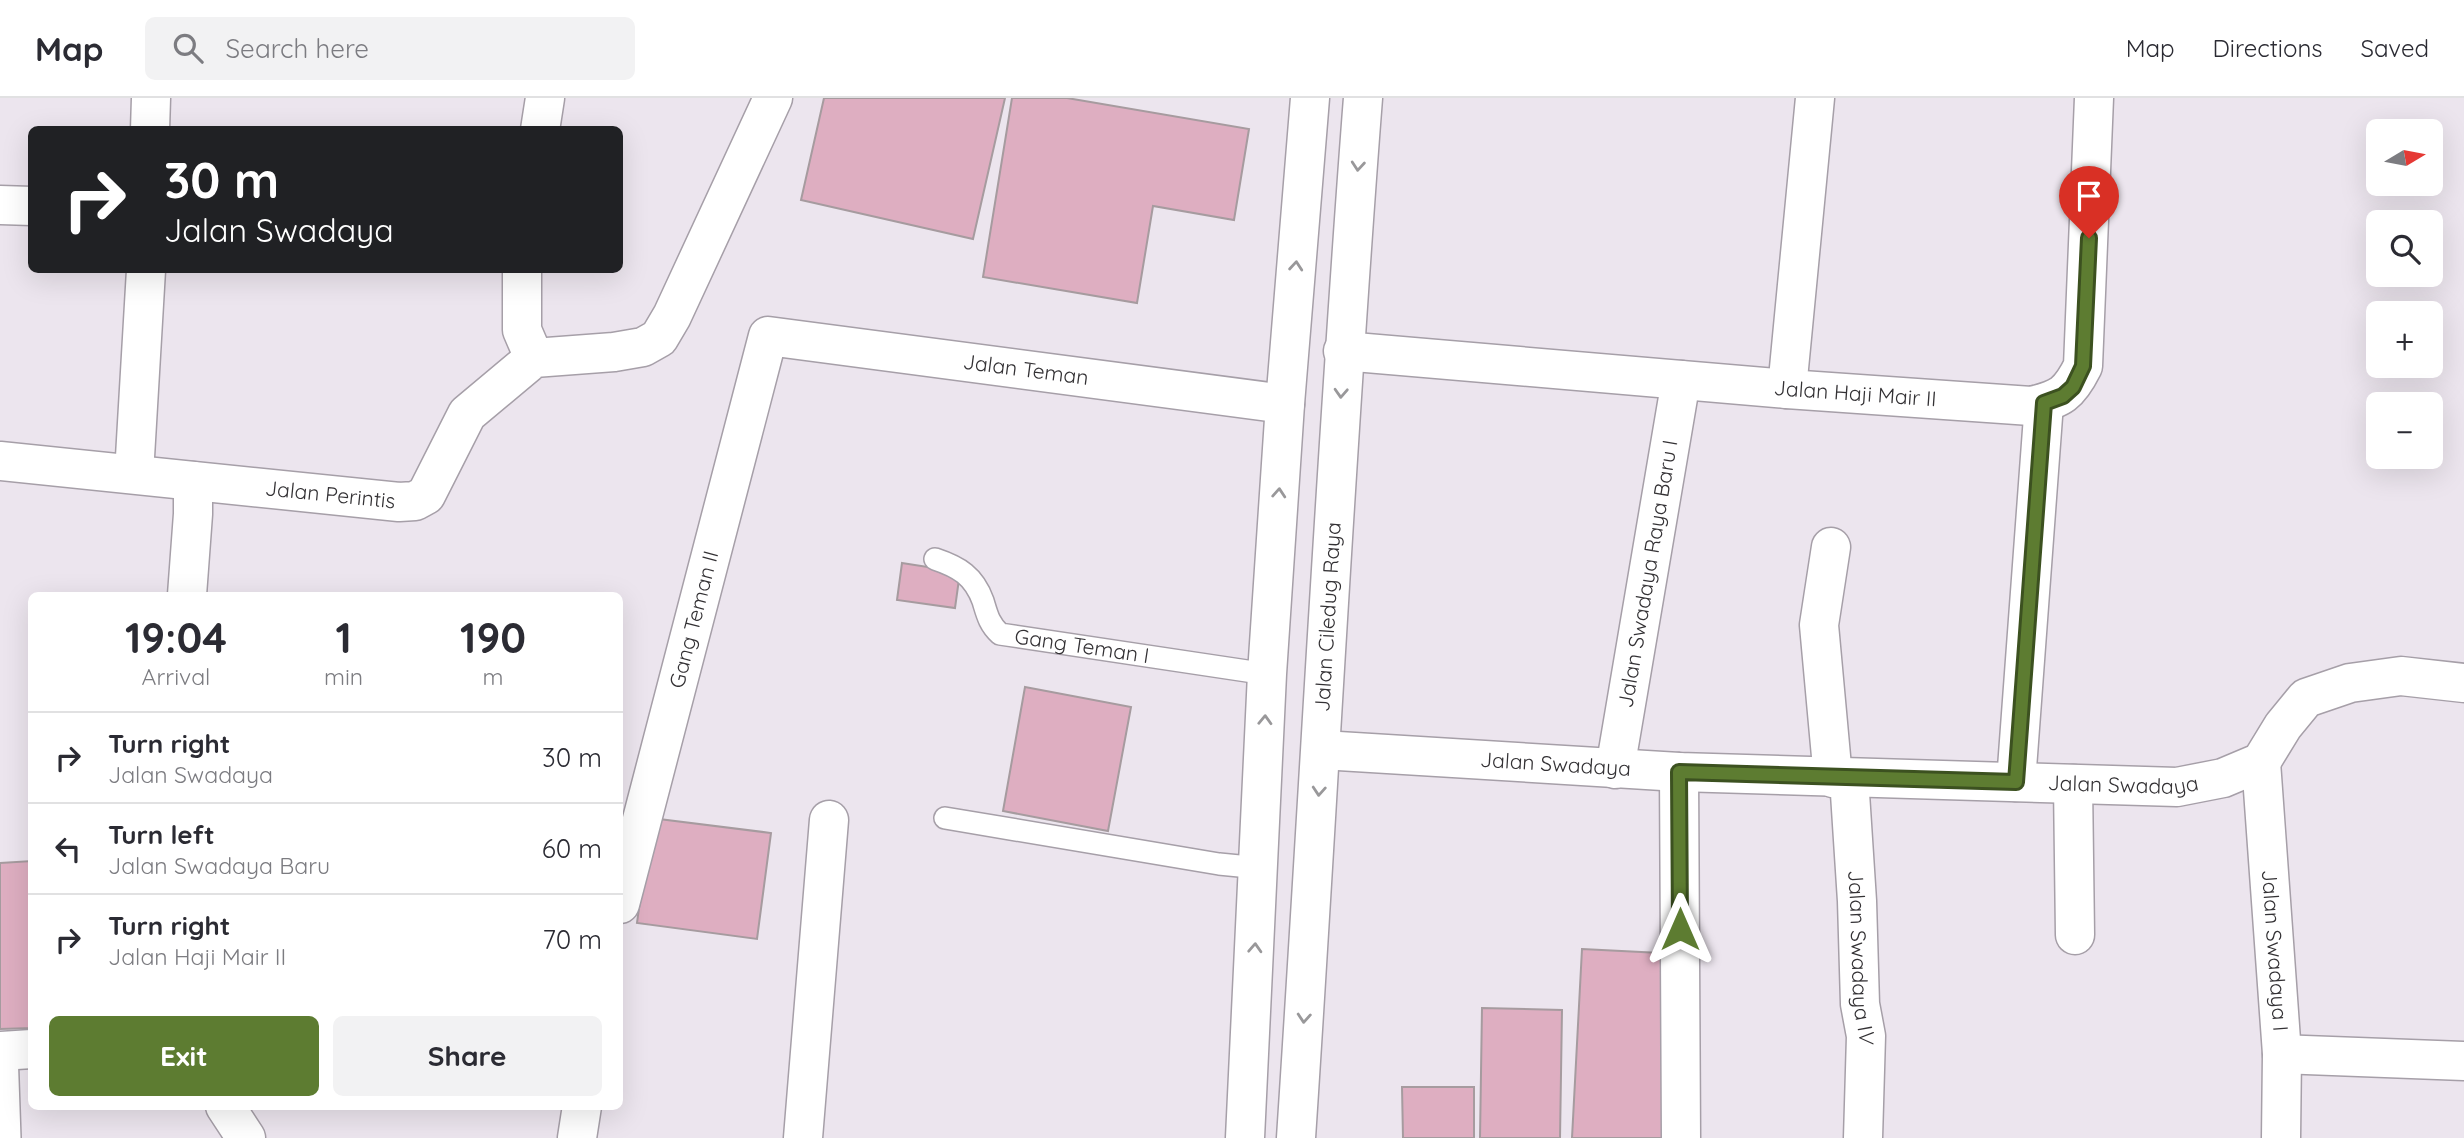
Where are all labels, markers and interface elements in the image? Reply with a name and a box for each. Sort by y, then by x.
search box [145,17,635,80]
text: Map [35,28,103,69]
icon: search [169,29,207,67]
text: Search here [225,32,369,65]
text: Map [2126,33,2175,63]
text: Directions [2213,33,2323,63]
text: Saved [2361,33,2429,63]
north arrow [2366,119,2443,196]
map controls [2366,119,2443,469]
text: 30 m [164,149,279,210]
icon: right [49,154,140,245]
one-way arrow [1351,161,1366,172]
pin [2059,166,2119,238]
icon: arrive [2070,177,2108,215]
text: Jalan Swadaya [164,210,394,250]
button: search [2366,210,2443,287]
one-way arrow [1288,261,1303,272]
button: + [2366,301,2443,378]
street label: Jalan Teman [962,348,1090,390]
street label: Jalan Haji Mair II [1773,374,1937,411]
one-way arrow [1334,388,1349,399]
button: − [2366,392,2443,469]
street label: Jalan Swadaya Raya Baru I [1612,438,1683,710]
street label: Jalan Perintis [264,474,397,514]
one-way arrow [1271,487,1286,498]
street label: Jalan Ciledug Raya [1308,521,1346,713]
street label: Gang Teman II [663,548,724,691]
text: 19:04 [125,611,227,664]
text: 1 [335,611,352,664]
text: 190 [460,611,526,664]
street label: Gang Teman I [1013,622,1151,668]
text: Arrival [142,662,210,691]
text: min [324,662,363,691]
text: m [483,662,504,691]
one-way arrow [1258,714,1273,725]
text: Turn right [108,727,230,760]
icon: right [49,739,87,777]
text: 30 m [542,741,602,774]
street label: Jalan Swadaya [1480,746,1632,781]
text: Jalan Swadaya [108,760,273,789]
street label: Jalan Swadaya [2047,769,2200,799]
one-way arrow [1312,786,1327,797]
text: Turn left [108,818,215,851]
icon: left [49,830,87,868]
text: 60 m [542,832,602,865]
text: Jalan Swadaya Baru [108,851,330,880]
street label: Jalan Swadaya IV [1843,869,1880,1045]
street label: Jalan Swadaya I [2257,869,2294,1032]
position arrow [1643,892,1717,966]
text: Turn right [108,909,230,942]
icon: right [49,921,87,959]
text: 70 m [542,923,602,956]
text: Jalan Haji Mair II [108,942,286,971]
one-way arrow [1248,942,1263,953]
one-way arrow [1296,1013,1311,1024]
button: Exit [49,1016,319,1096]
button: Share [333,1016,602,1096]

